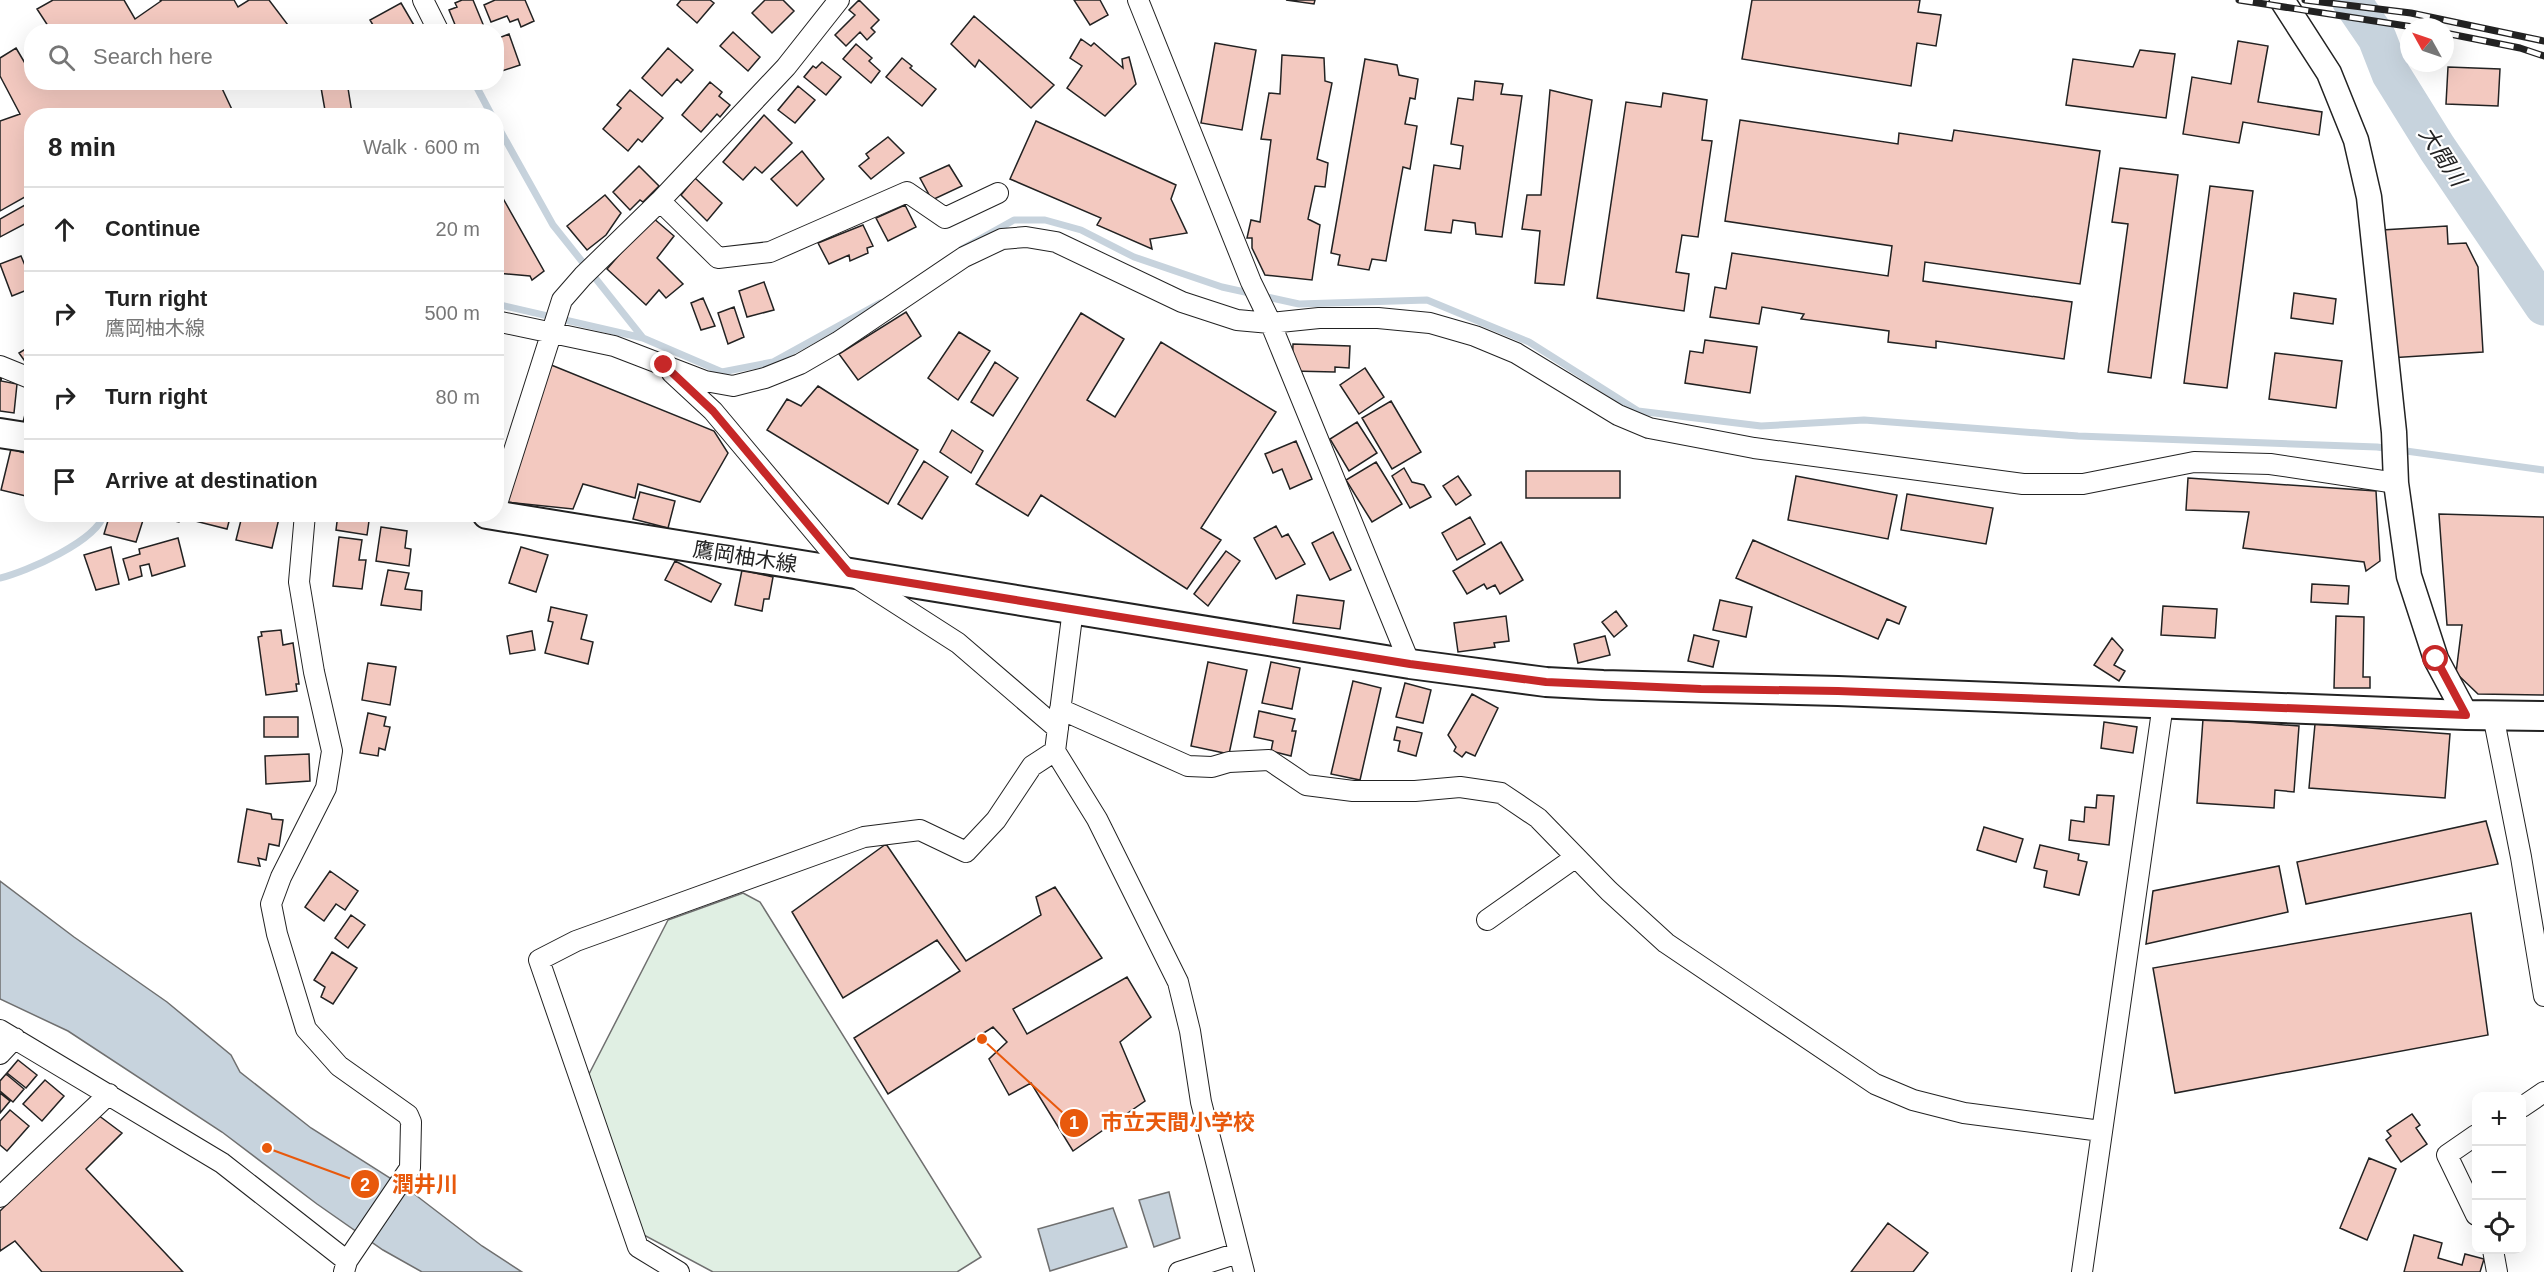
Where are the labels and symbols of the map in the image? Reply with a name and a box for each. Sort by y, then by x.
north arrow [2400,18,2454,72]
water label: 大間川 [2414,122,2472,192]
route end [650,351,676,377]
street label: 鷹岡柚木線 [691,537,799,576]
route start [2422,645,2448,671]
callout: 市立天間小学校 [1059,1103,1267,1143]
text: 市立天間小学校 [1101,1110,1255,1135]
text: 1 [1069,1113,1079,1133]
callout: 潤井川 [350,1164,470,1204]
text: 潤井川 [392,1172,458,1197]
text: 2 [360,1175,370,1195]

